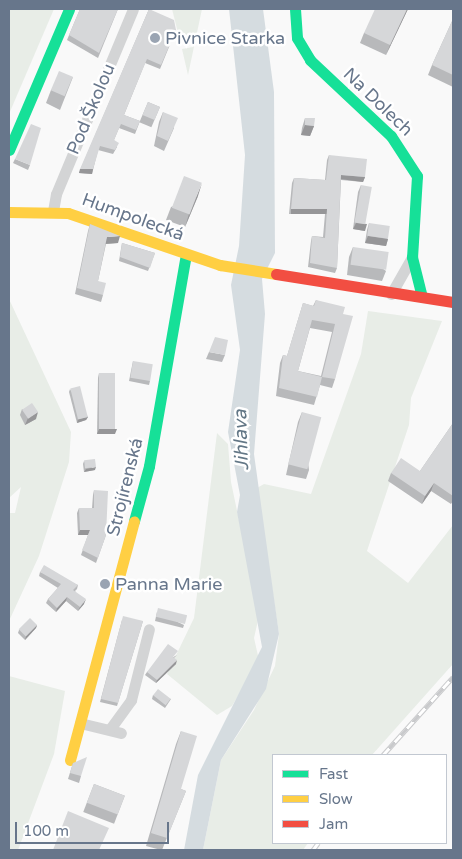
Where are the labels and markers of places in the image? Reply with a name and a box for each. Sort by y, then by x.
place label: Pivnice Starka [165,27,285,49]
marker: Pivnice Starka [149,32,161,44]
place label: Panna Marie [115,573,223,595]
marker: Panna Marie [99,578,111,590]

